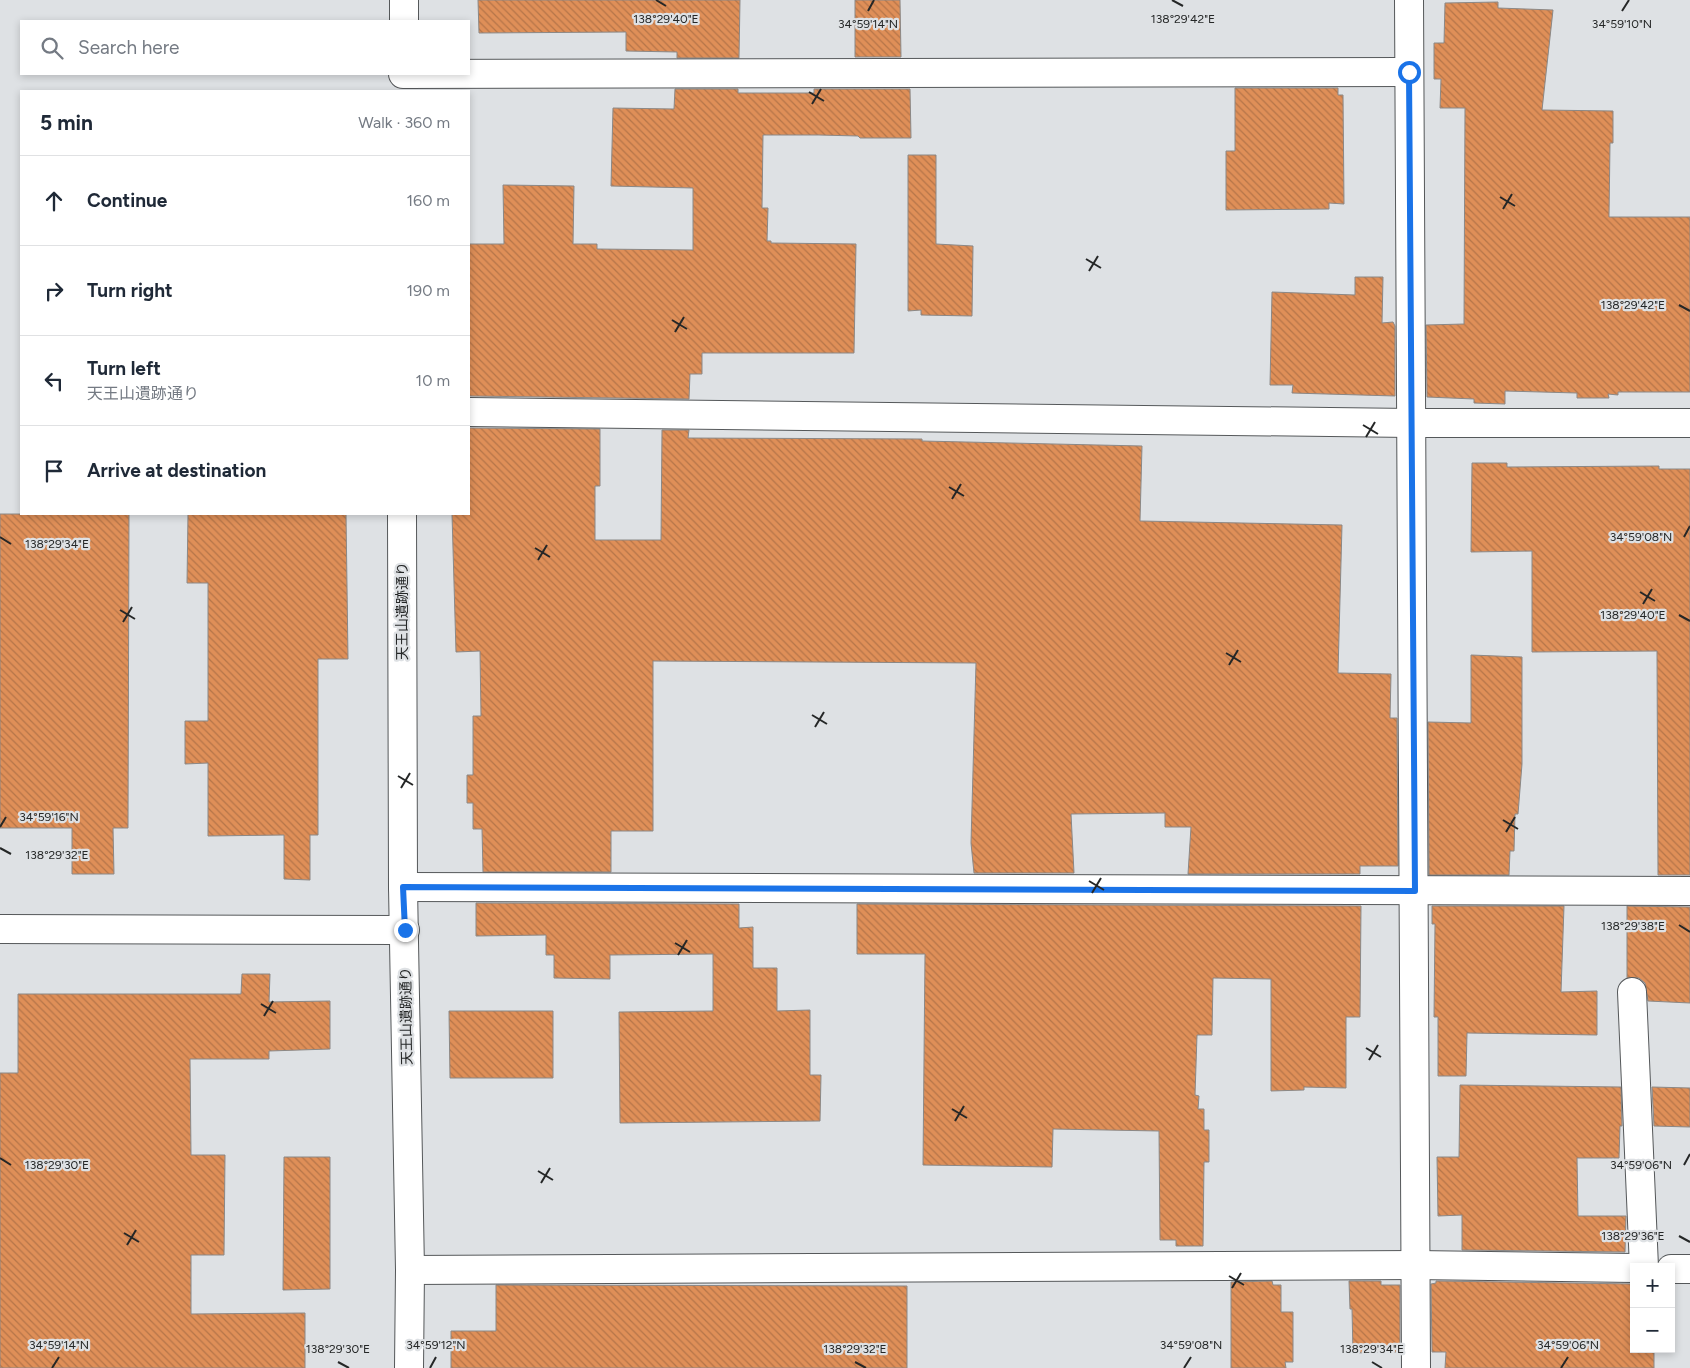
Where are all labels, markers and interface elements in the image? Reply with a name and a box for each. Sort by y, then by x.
text: 138°29'40"E [633,12,699,26]
text: 138°29'42"E [1151,12,1215,26]
text: 34°59'14"N [838,17,898,31]
text: 34°59'10"N [1592,17,1652,31]
search box [20,20,470,75]
icon: search [38,34,66,62]
text: Search here [78,36,180,59]
route start [1398,61,1421,84]
text: 5 min [40,110,93,135]
text: Walk · 360 m [358,113,450,132]
icon: ahead [40,187,68,215]
text: Continue [87,189,167,212]
text: 160 m [407,191,450,210]
icon: right [40,277,68,305]
text: Turn right [87,279,173,302]
text: 190 m [407,281,450,300]
text: 138°29'42"E [1601,298,1665,312]
text: Turn left [87,357,161,380]
icon: left [40,367,68,395]
text: 10 m [416,371,450,390]
text: 天王山遺跡通り [87,384,199,403]
icon: arrive [40,457,68,485]
text: Arrive at destination [87,459,266,482]
text: 34°59'08"N [1610,530,1672,544]
text: 138°29'34"E [25,537,89,551]
street label: 天王山遺跡通り [394,562,411,660]
text: 138°29'40"E [1600,608,1666,622]
text: 34°59'16"N [19,810,79,824]
text: 138°29'32"E [25,848,89,862]
route end [394,919,417,942]
text: 138°29'38"E [1601,919,1665,933]
street label: 天王山遺跡通り [397,967,416,1065]
text: 138°29'30"E [25,1158,89,1172]
text: 34°59'06"N [1610,1158,1672,1172]
text: 138°29'36"E [1601,1229,1665,1243]
map controls [1630,1263,1675,1353]
button: + [1630,1263,1675,1308]
button: − [1630,1308,1675,1353]
text: 34°59'14"N [29,1338,89,1352]
text: 34°59'12"N [406,1338,466,1352]
text: 34°59'08"N [1160,1338,1222,1352]
text: 34°59'06"N [1537,1338,1599,1352]
text: 138°29'30"E [306,1342,370,1356]
text: 138°29'32"E [823,1342,887,1356]
text: 138°29'34"E [1340,1342,1404,1356]

